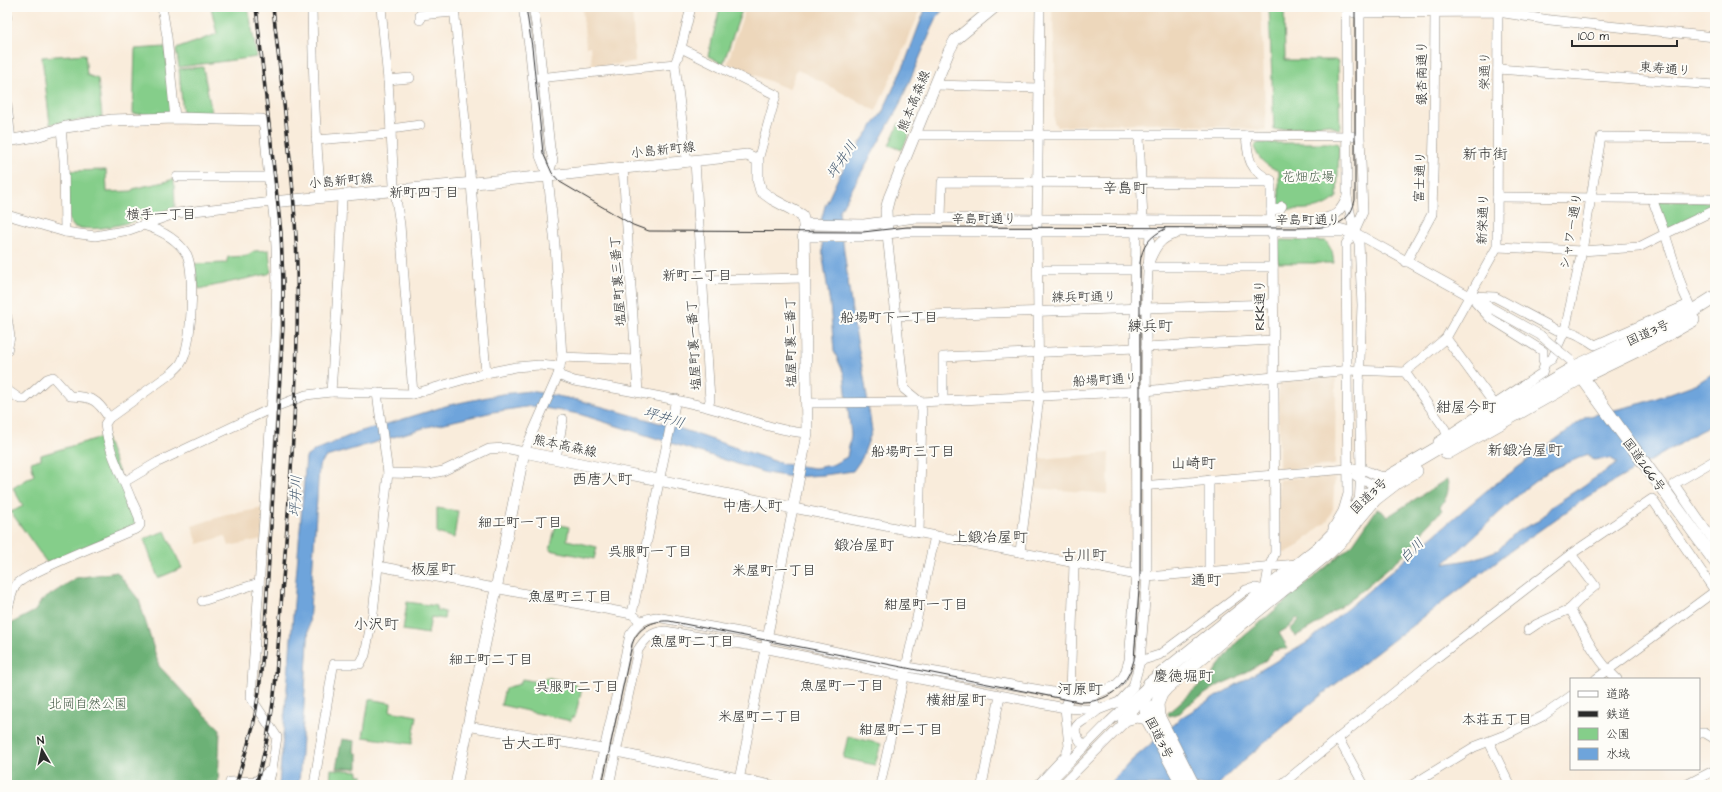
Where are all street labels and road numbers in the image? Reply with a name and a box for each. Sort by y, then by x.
street label: 銀杏南通り [1413,40,1431,106]
street label: 栄通り [1476,51,1494,91]
street label: 東寿通り [1638,58,1692,80]
street label: 熊本高森線 [893,67,935,135]
street label: 小島新町線 [630,138,697,162]
street label: 富士通り [1410,151,1430,203]
street label: 小島新町線 [308,169,375,193]
street label: シャワー通り [1555,191,1587,271]
street label: 新栄通り [1473,193,1493,245]
street label: 辛島町通り [951,210,1017,228]
street label: 辛島町通り [1275,211,1341,229]
street label: 塩屋町裏三番丁 [606,235,630,327]
street label: RKK通り [1251,279,1269,331]
street label: 練兵町通り [1051,287,1117,307]
street label: 塩屋町裏二番丁 [781,296,801,388]
street label: 塩屋町裏一番丁 [683,299,705,391]
street label: 国道3号 [1623,315,1673,351]
street label: 船場町通り [1072,369,1138,391]
street label: 熊本高森線 [531,430,600,462]
street label: 国道266号 [1618,434,1670,496]
street label: 国道3号 [1346,474,1392,518]
street label: 国道3号 [1141,714,1177,762]

